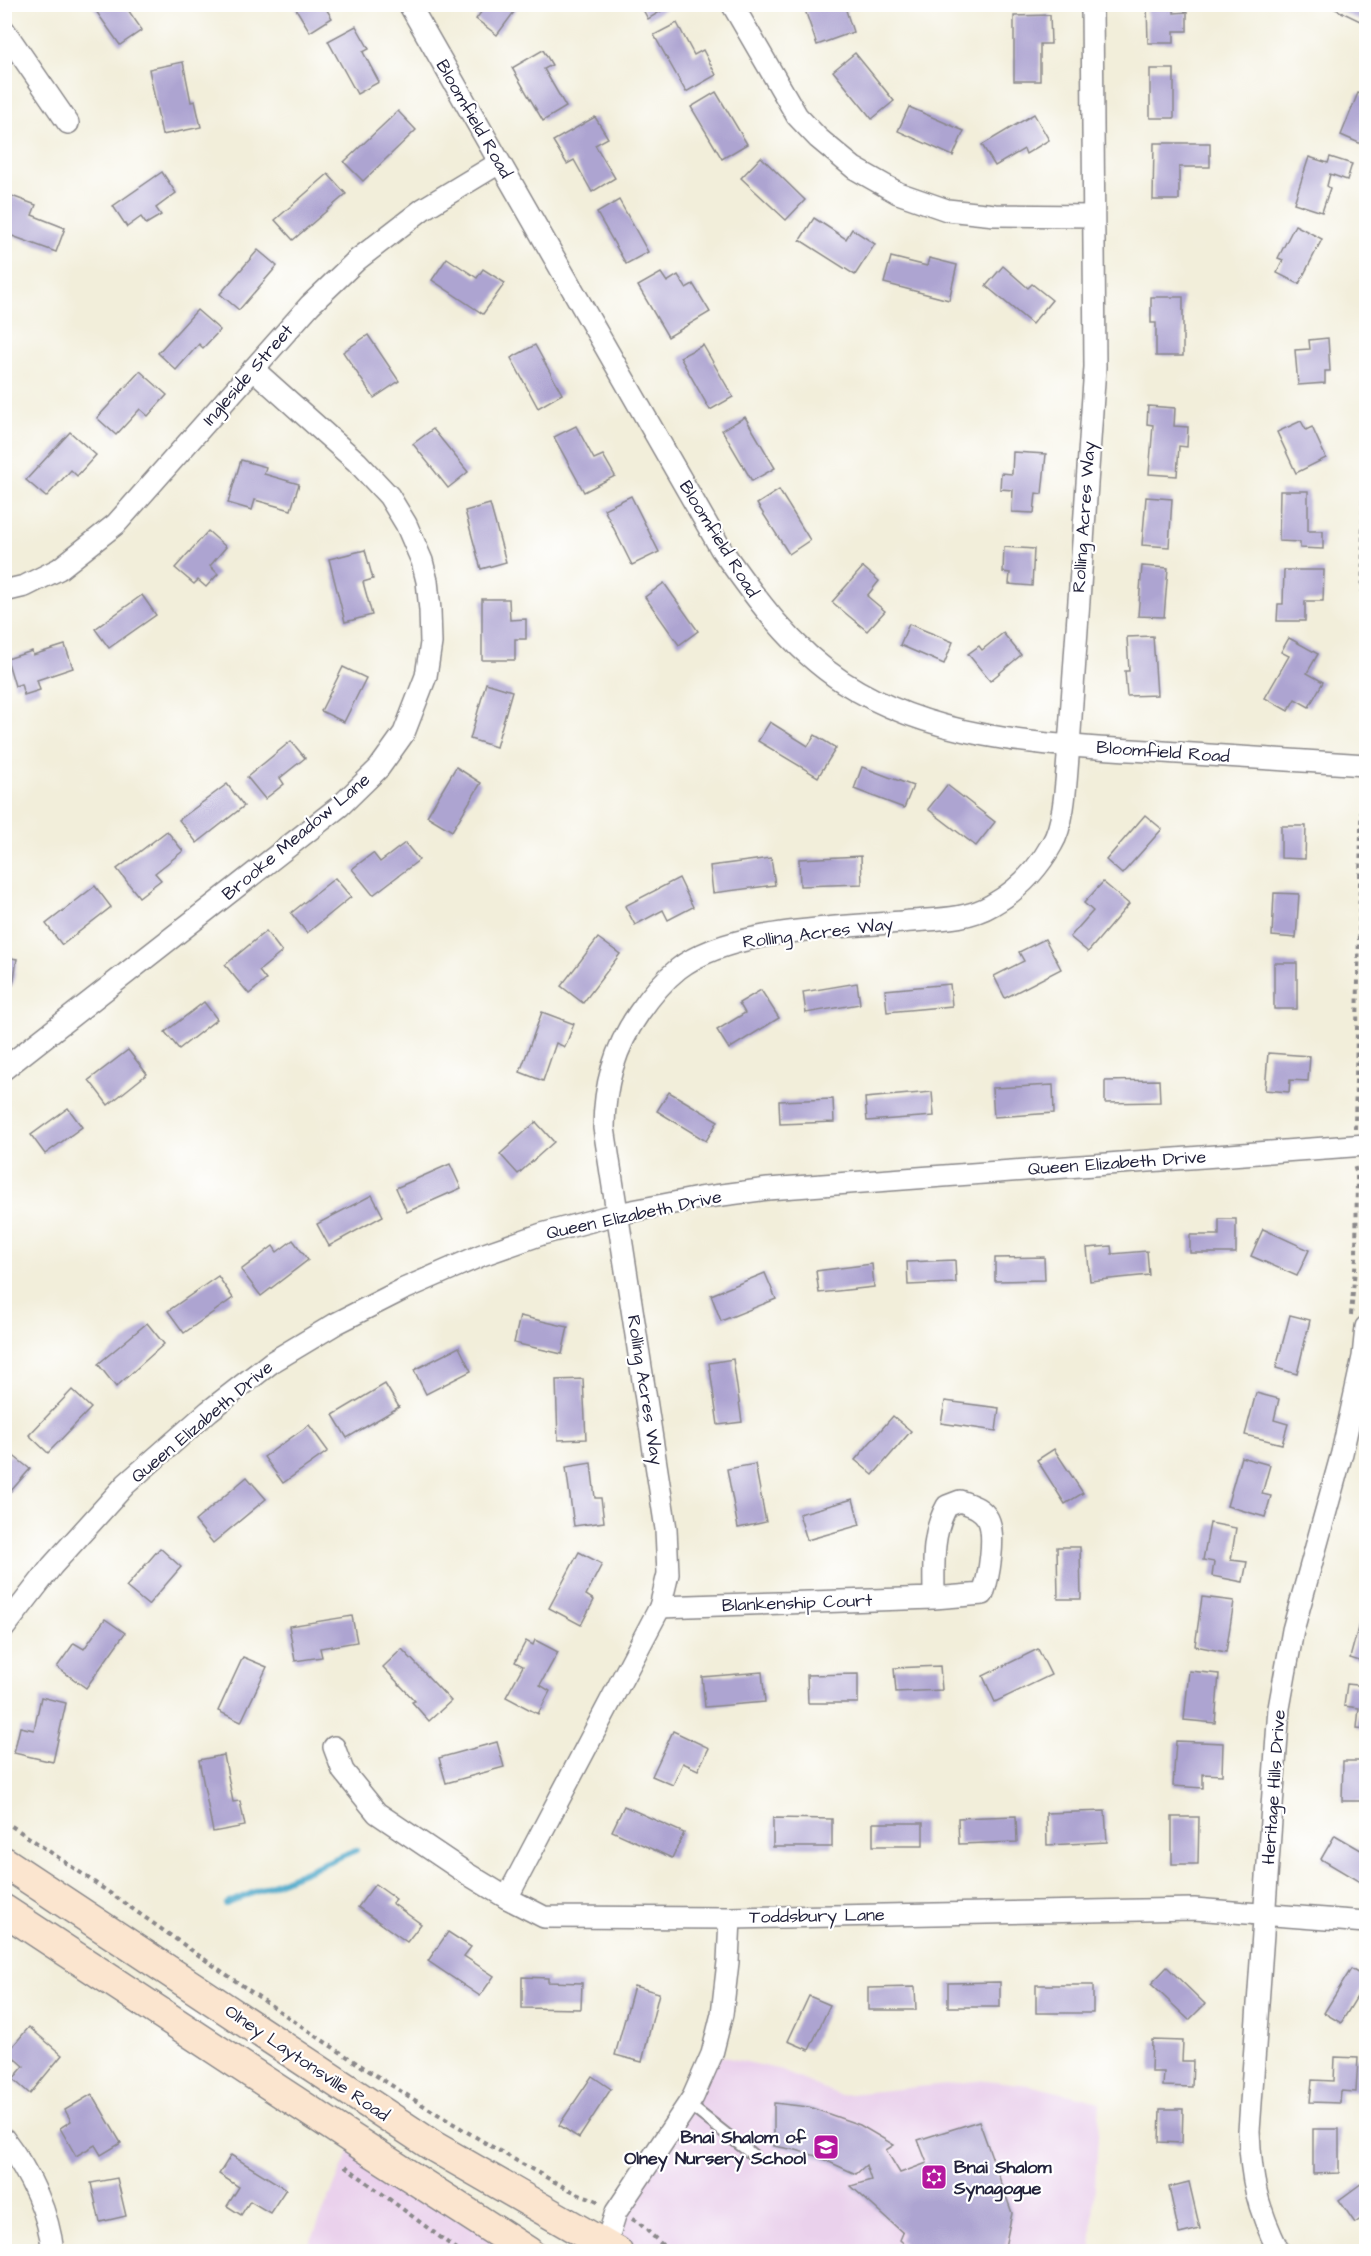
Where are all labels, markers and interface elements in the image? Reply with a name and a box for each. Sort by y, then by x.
street label: Bloomfield Road [430,55,518,183]
street label: Ingleside Street [197,318,300,432]
street label: Rolling Acres Way [1066,440,1103,594]
street label: Bloomfield Road [673,476,765,602]
street label: Bloomfield Road [1095,735,1231,769]
street label: Brooke Meadow Lane [217,767,376,906]
street label: Rolling Acres Way [741,911,895,956]
street label: Queen Elizabeth Drive [1027,1144,1207,1182]
street label: Queen Elizabeth Drive [544,1184,724,1246]
street label: Rolling Acres Way [620,1313,669,1467]
street label: Queen Elizabeth Drive [126,1355,279,1489]
street label: Blankenship Court [721,1588,873,1618]
street label: Heritage Hills Drive [1256,1709,1293,1865]
street label: Toddsbury Lane [749,1902,885,1931]
street label: Olney Laytonsville Road [219,1998,394,2128]
place label: Bnai Shalom of Olney Nursery School [624,2125,807,2172]
school or university icon: Bnai Shalom of Olney Nursery School [811,2132,841,2162]
place label: Bnai Shalom Synagogue [953,2155,1052,2202]
synagogue icon: Bnai Shalom Synagogue [919,2162,949,2192]

